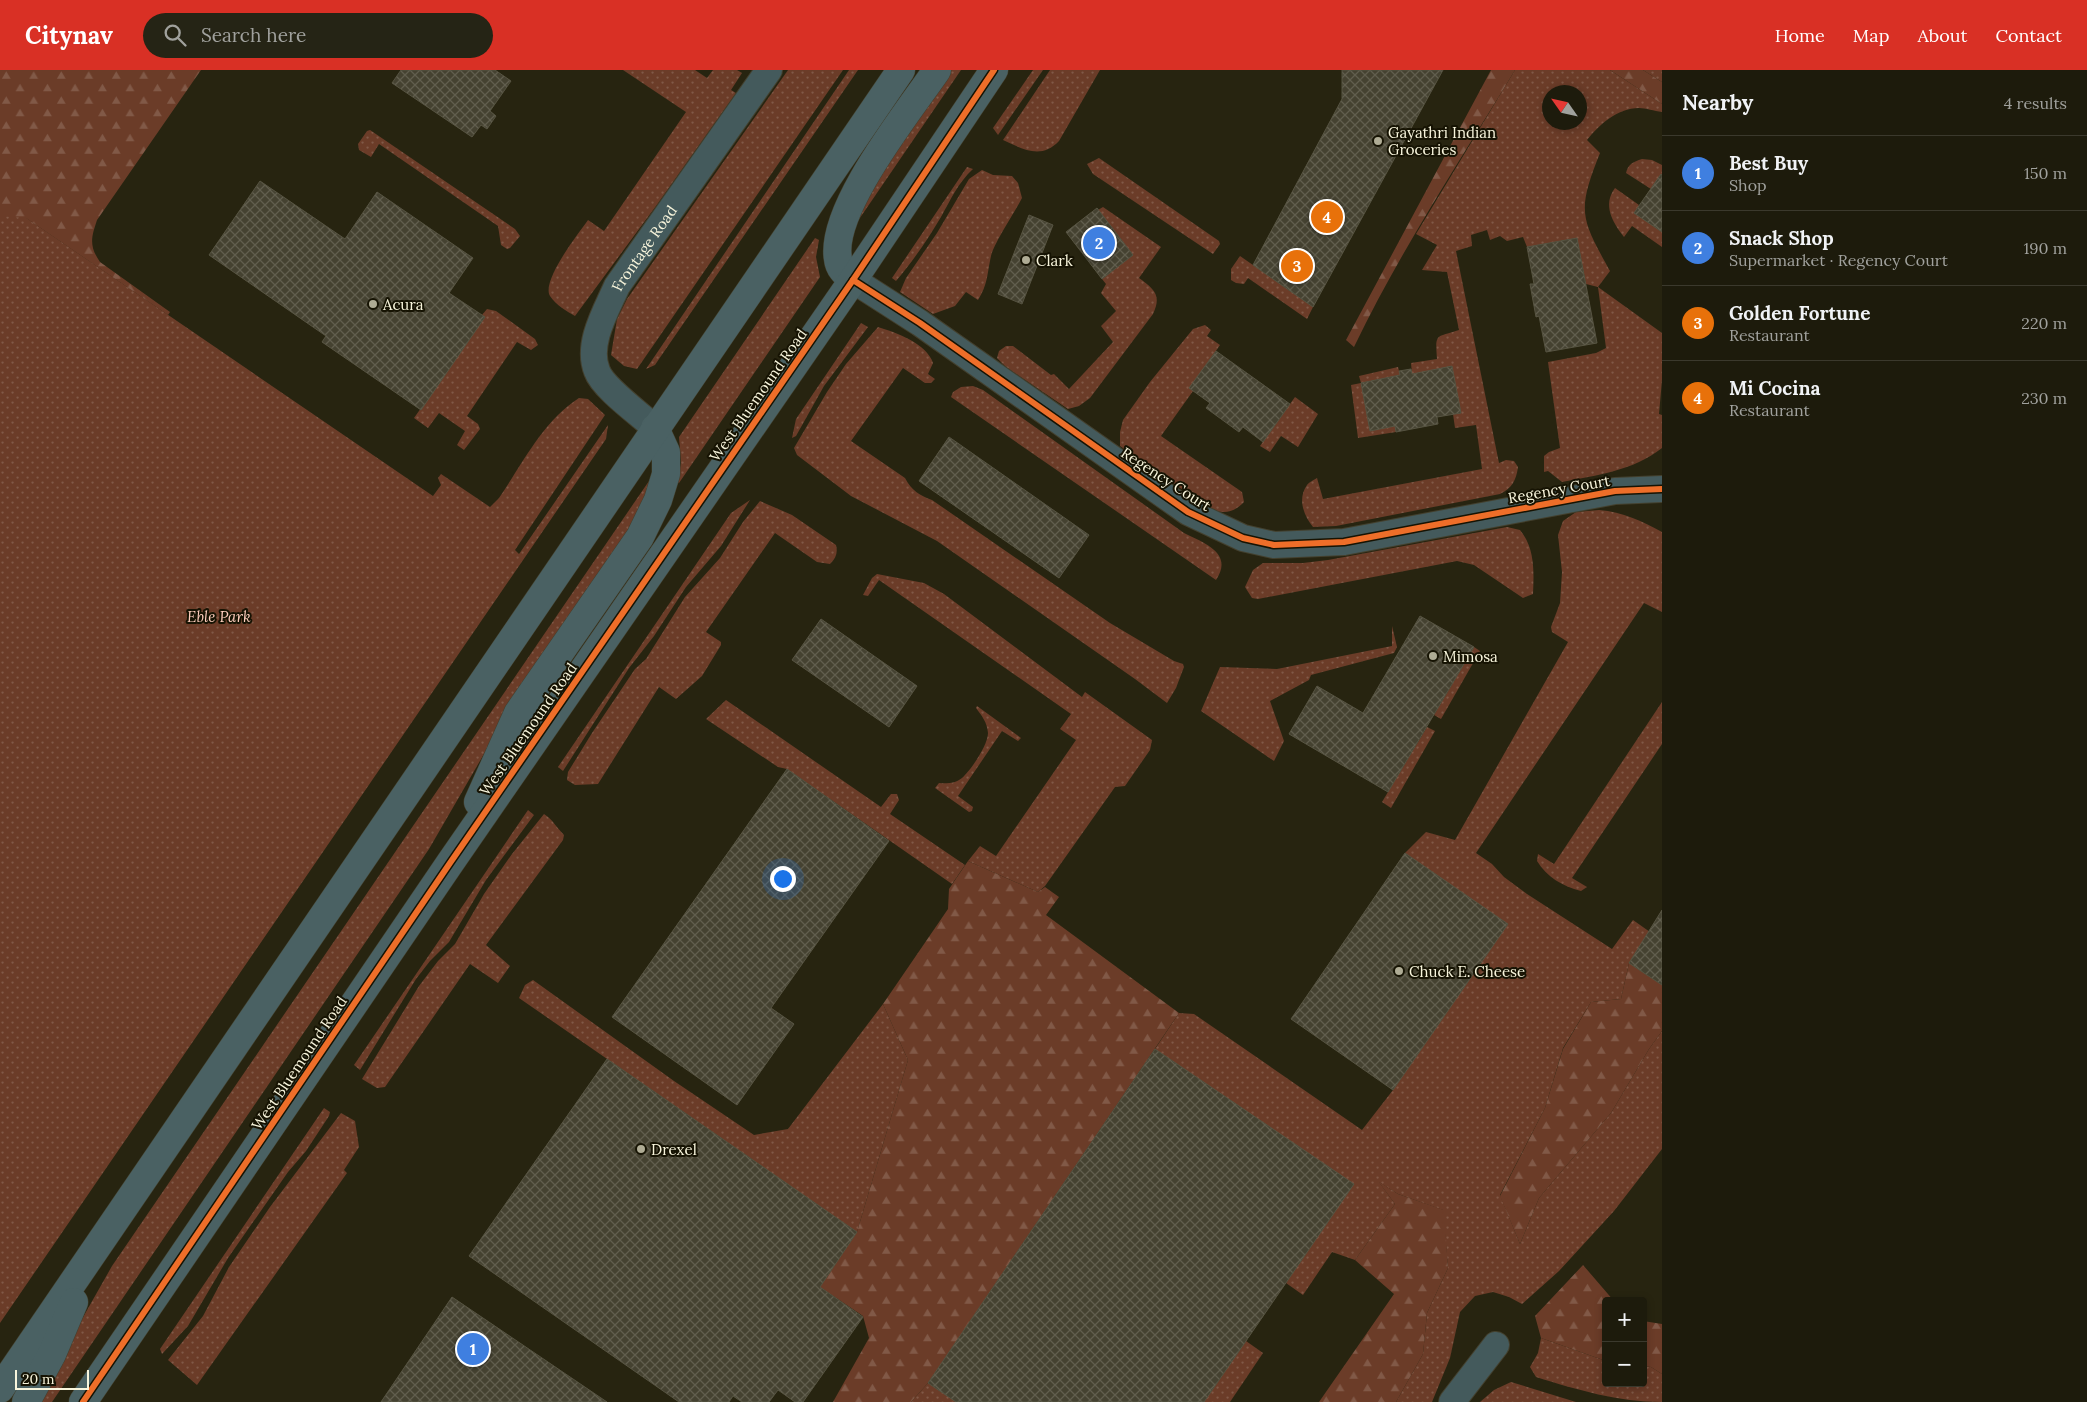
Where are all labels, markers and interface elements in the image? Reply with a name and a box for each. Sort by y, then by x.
search box [143,13,493,58]
text: Citynav [25,20,113,51]
icon: search [161,21,189,49]
text: Search here [201,23,306,47]
text: Home [1775,24,1825,47]
text: Map [1853,24,1889,47]
text: About [1917,24,1967,47]
text: Contact [1995,24,2062,47]
north arrow [1542,85,1587,130]
text: Nearby [1682,89,1753,116]
text: 4 results [2004,93,2067,113]
place label: Gayathri Indian Groceries [1388,123,1496,159]
marker: Gayathri Indian Groceries [1372,135,1384,147]
text: Best Buy [1729,151,1808,175]
text: 1 [1695,163,1701,183]
text: 150 m [2024,163,2067,183]
text: Shop [1729,175,1767,195]
pin: 4 [1311,198,1343,236]
street label: Frontage Road [607,201,681,294]
pin: 2 [1083,224,1115,262]
text: Snack Shop [1729,226,1834,250]
text: 2 [1694,238,1702,258]
text: 190 m [2023,238,2067,258]
pin: 3 [1281,247,1313,285]
text: Supermarket · Regency Court [1729,250,1948,270]
place label: Clark [1036,251,1073,270]
marker: Clark [1020,254,1032,266]
place label: Acura [382,295,424,314]
marker: Acura [367,298,379,310]
text: Golden Fortune [1729,301,1870,325]
text: 3 [1694,313,1702,333]
text: 220 m [2021,313,2067,333]
street label: West Bluemound Road [705,325,811,465]
text: Restaurant [1729,325,1810,345]
text: Mi Cocina [1729,376,1820,400]
text: 4 [1694,388,1702,408]
text: 230 m [2021,388,2067,408]
text: Restaurant [1729,400,1810,420]
street label: Regency Court [1118,443,1215,515]
street label: Regency Court [1506,471,1612,507]
park label: Eble Park [187,607,251,626]
place label: Mimosa [1443,647,1498,666]
marker: Mimosa [1427,650,1439,662]
street label: West Bluemound Road [475,659,581,799]
your location [770,866,796,892]
place label: Chuck E. Cheese [1409,962,1525,981]
marker: Chuck E. Cheese [1393,965,1405,977]
street label: West Bluemound Road [247,992,351,1134]
place label: Drexel [651,1140,697,1159]
marker: Drexel [635,1143,647,1155]
map controls [1602,1297,1647,1387]
button: + [1602,1297,1647,1342]
pin: 1 [457,1330,489,1368]
button: − [1602,1342,1647,1387]
scale bar [15,1367,89,1390]
text: 20 m [22,1370,54,1388]

